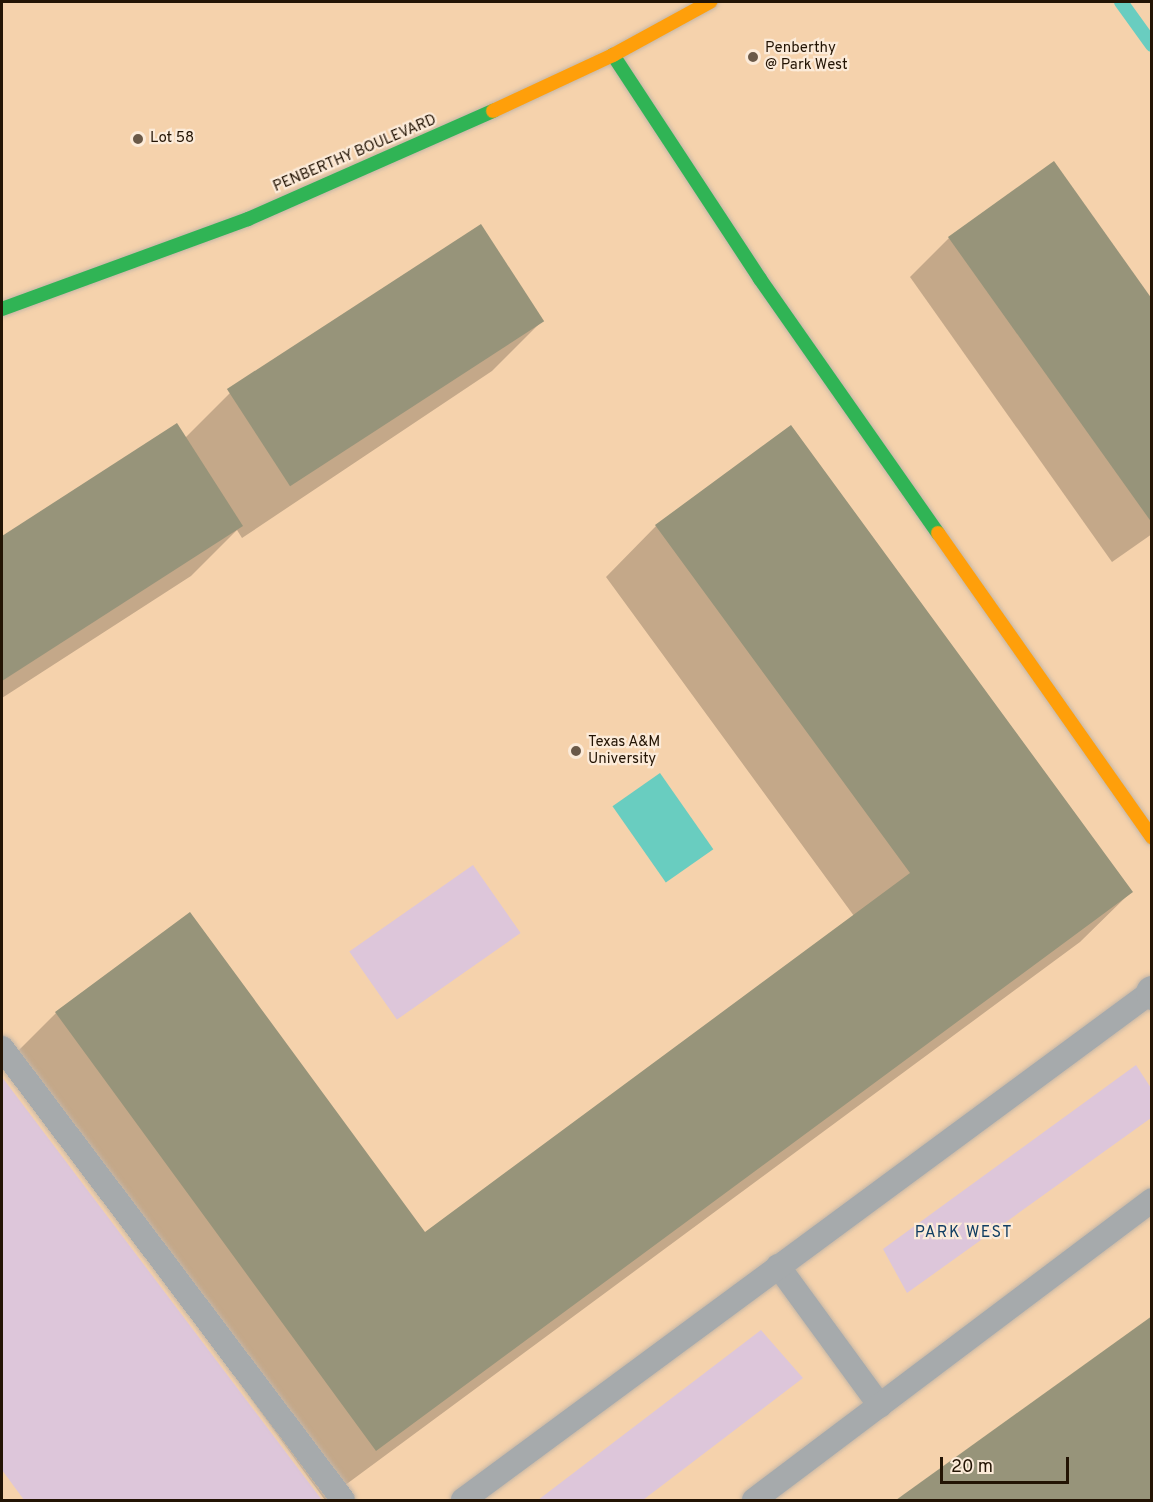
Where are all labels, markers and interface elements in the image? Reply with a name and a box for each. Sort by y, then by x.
place label: Penberthy @ Park West [765,39,848,74]
marker: Penberthy @ Park West [746,50,760,64]
street label: PENBERTHY BOULEVARD [270,111,440,197]
place label: Lot 58 [150,130,194,148]
marker: Lot 58 [131,132,145,146]
place label: Texas A&M University [588,733,661,768]
marker: Texas A&M University [569,744,583,758]
district label: PARK WEST [915,1223,1013,1243]
scale bar [943,1445,1072,1483]
text: 20 m [951,1456,993,1479]

